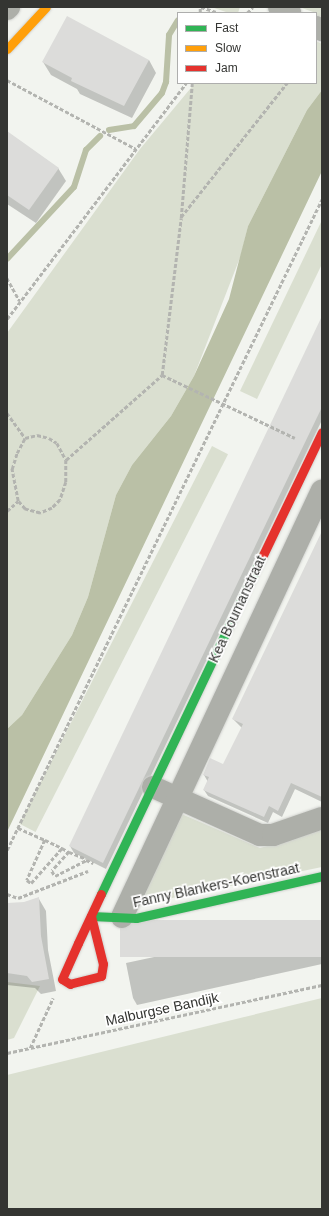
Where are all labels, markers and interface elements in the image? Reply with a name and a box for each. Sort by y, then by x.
legend [177,12,317,84]
text: Fast [215,21,238,35]
text: Slow [215,41,241,55]
text: Jam [215,61,238,75]
street label: Kea Boumanstraat [205,553,269,665]
street label: Fanny Blankers-Koenstraat [131,859,301,911]
street label: Malburgse Bandijk [104,989,220,1029]

